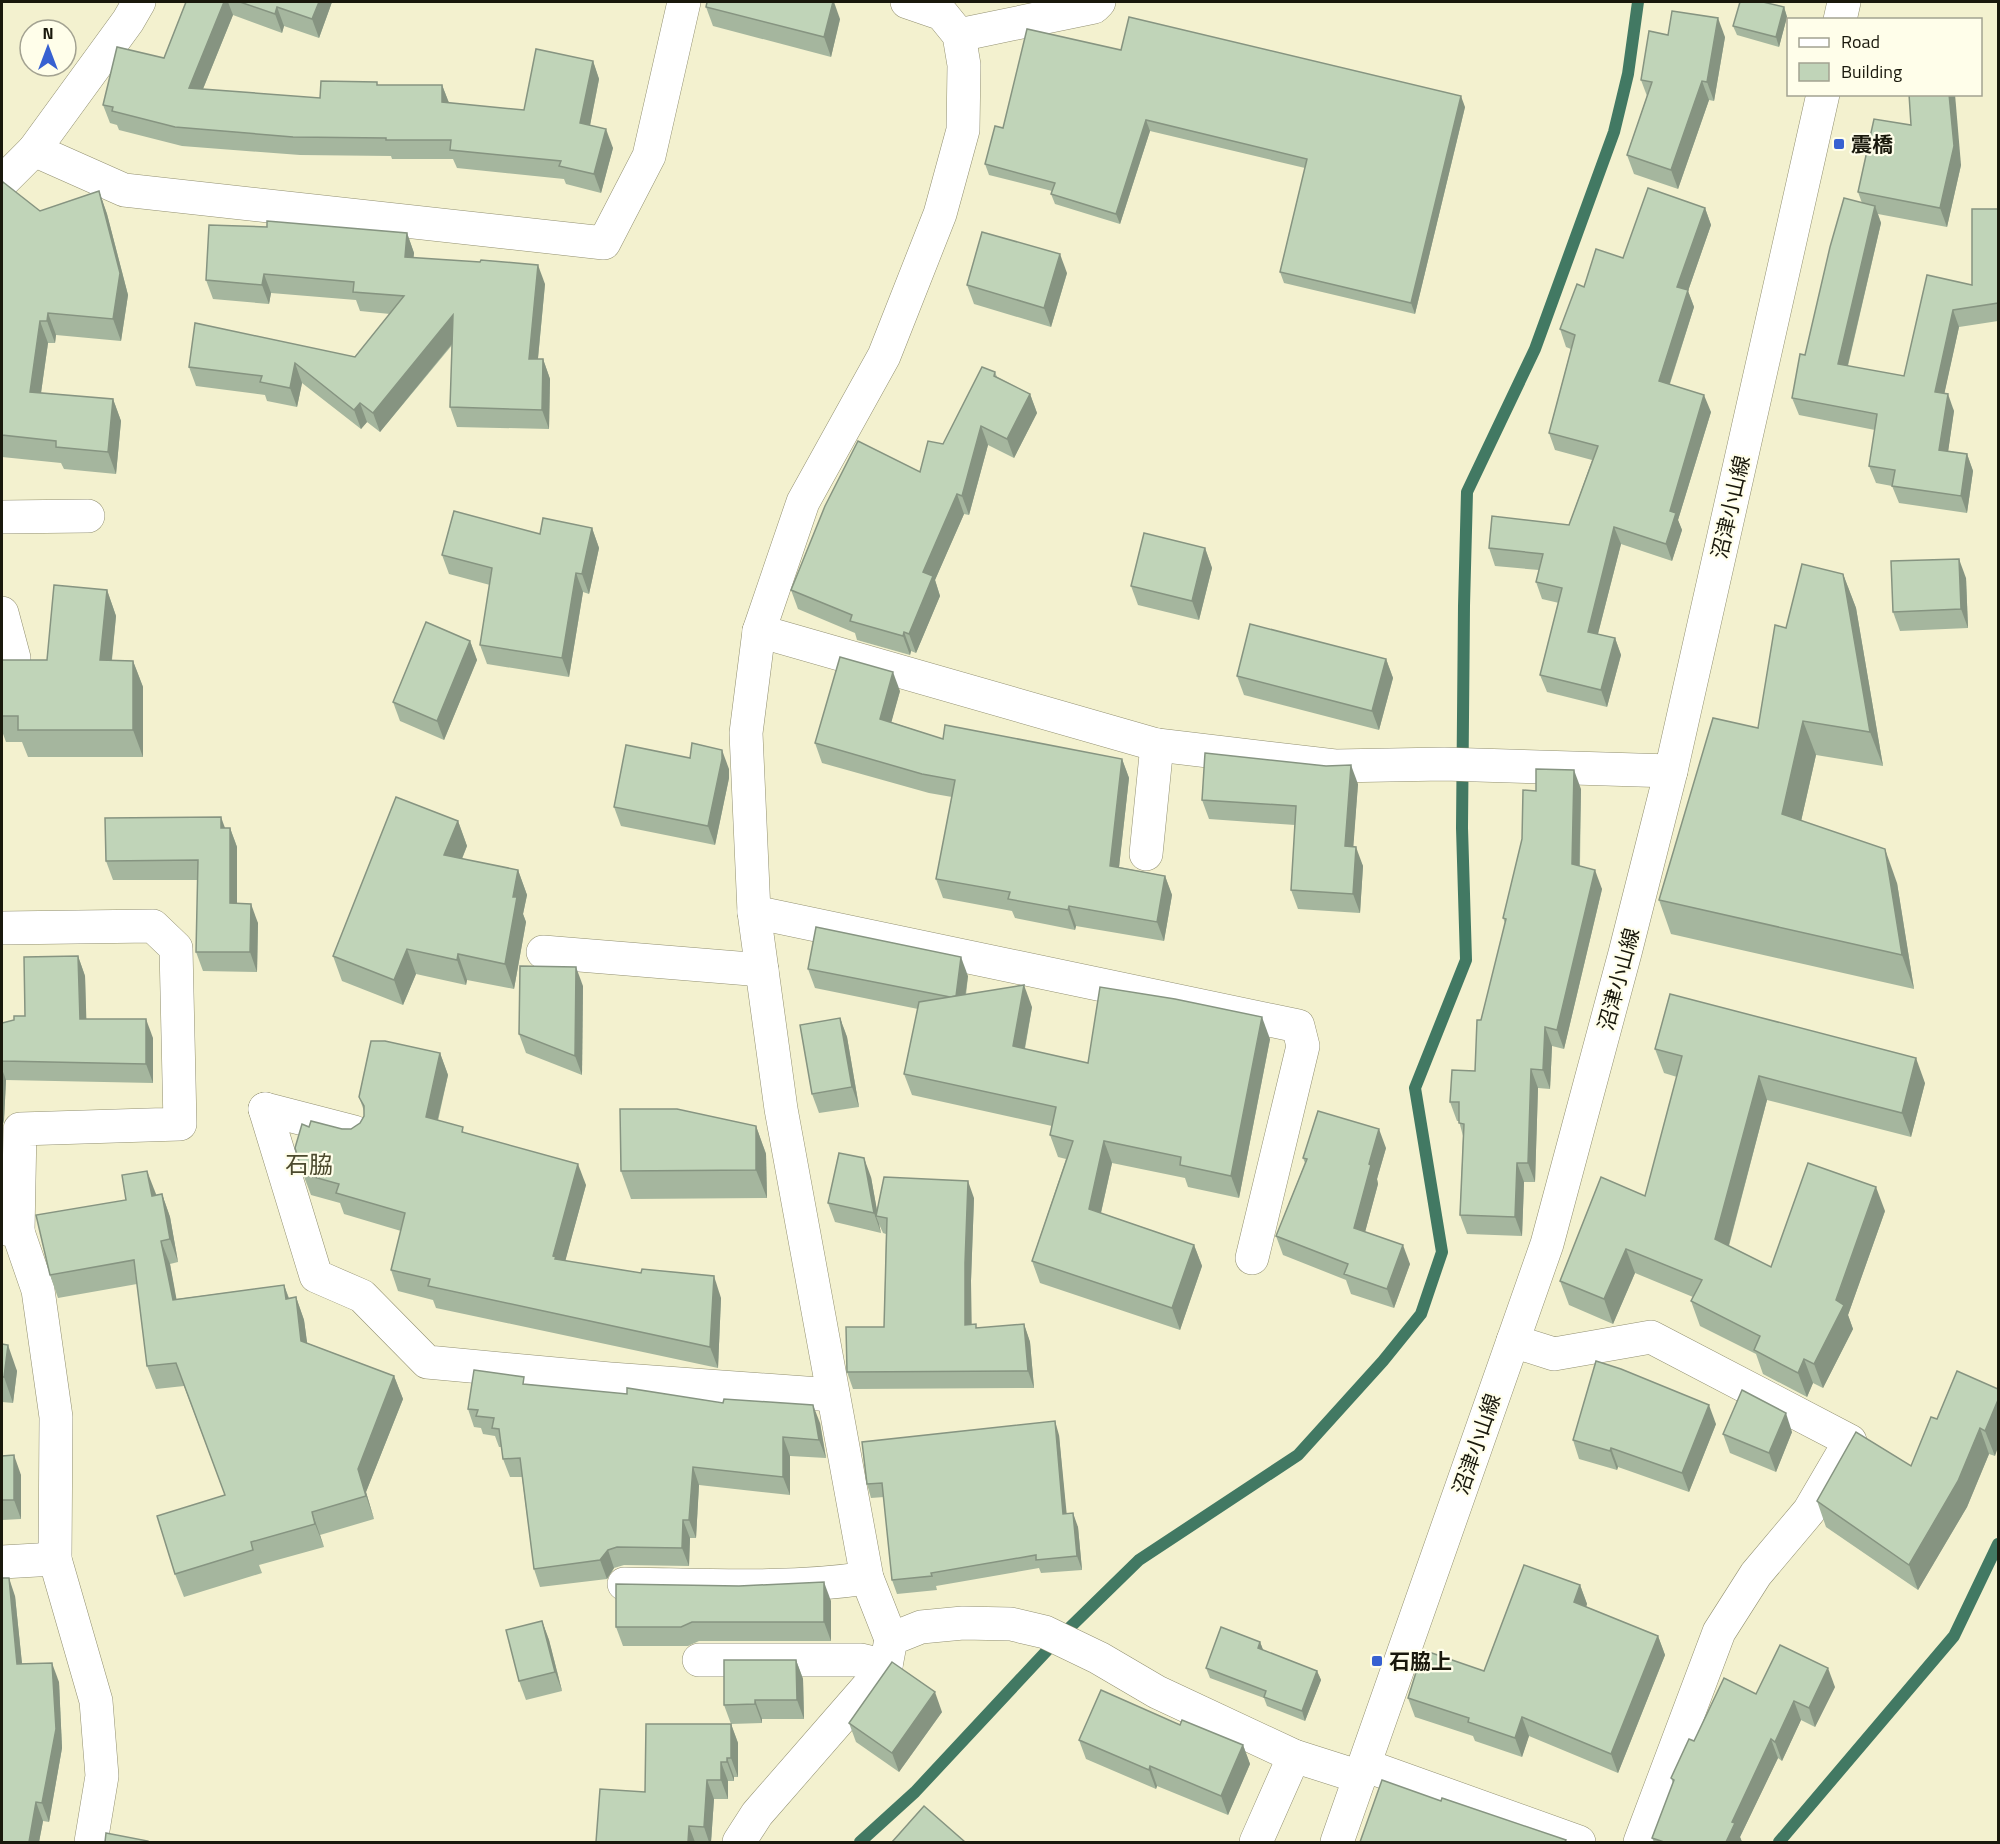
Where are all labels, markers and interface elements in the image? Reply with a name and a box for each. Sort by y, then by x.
north arrow [18,18,78,78]
legend [1787,18,1982,96]
text: N [42,21,54,45]
text: Road [1841,28,1880,55]
text: Building [1841,58,1902,85]
place label: 震橋 [1851,128,1893,160]
marker: 震橋 [1832,137,1846,151]
street label: 沼津小山線 [1703,452,1757,562]
street label: 沼津小山線 [1589,924,1647,1034]
district label: 石脇 [285,1146,333,1182]
street label: 沼津小山線 [1444,1389,1508,1499]
place label: 石脇上 [1389,1645,1452,1677]
marker: 石脇上 [1370,1654,1384,1668]

